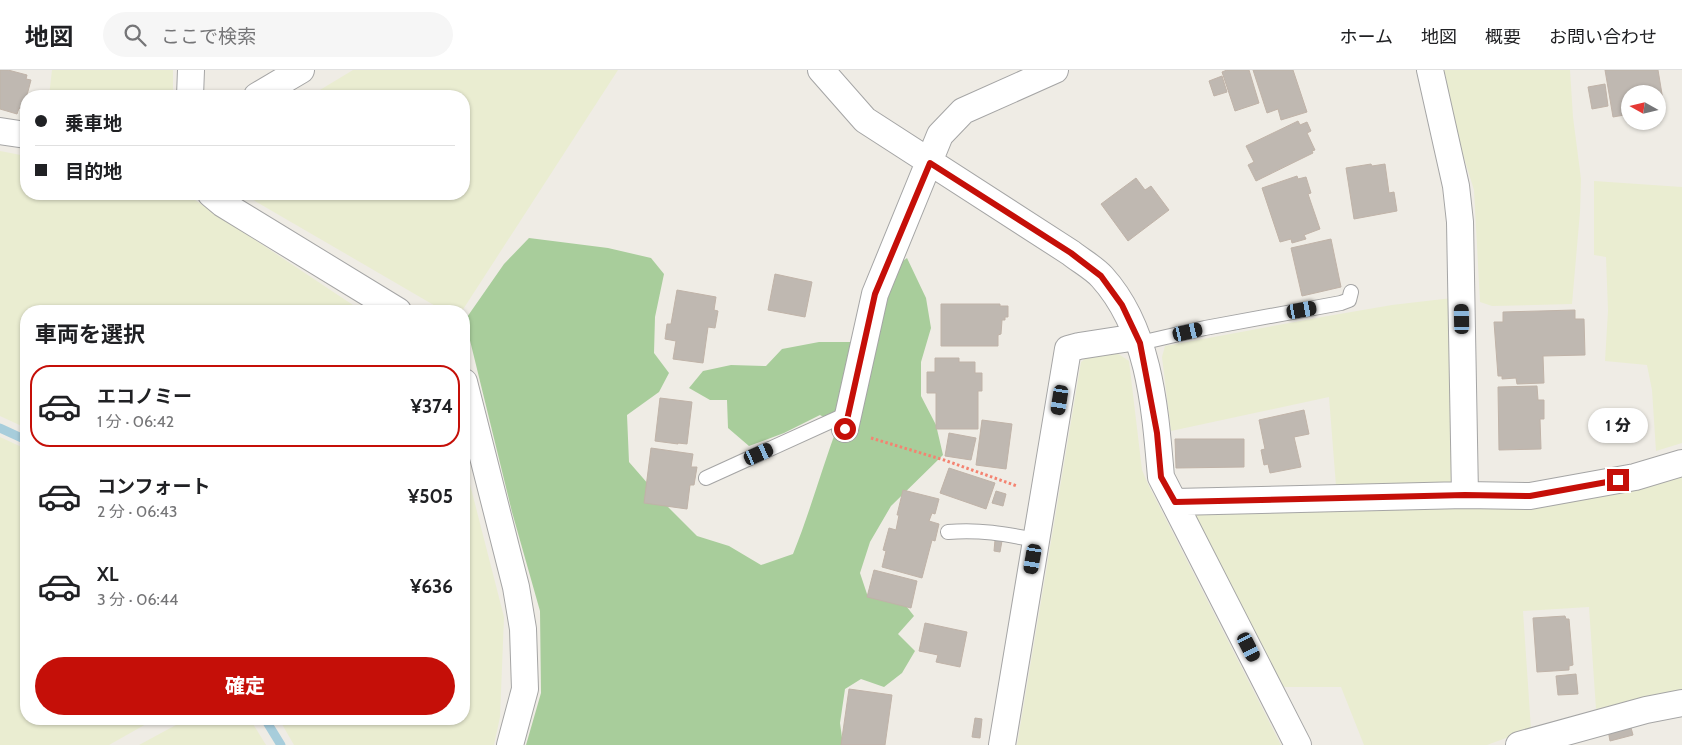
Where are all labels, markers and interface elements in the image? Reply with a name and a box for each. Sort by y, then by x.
search box [103,12,453,57]
icon: search [121,21,149,49]
text: 地図 [25,22,73,51]
text: ここで検索 [161,25,256,48]
text: ホーム [1340,26,1393,48]
text: 地図 [1421,26,1457,48]
text: 概要 [1485,26,1521,48]
text: お問い合わせ [1549,26,1657,48]
north arrow [1621,85,1666,130]
map controls [1621,85,1666,130]
text: 乗車地 [65,112,122,135]
text: 目的地 [65,160,122,183]
car [1285,300,1318,320]
car [1454,304,1469,334]
text: 車両を選択 [35,321,145,348]
car [1171,321,1204,343]
icon: car [37,384,82,429]
car [1050,384,1069,416]
text: エコノミー [97,385,192,408]
text: ¥374 [410,395,453,418]
callout: 1 分 [1588,408,1648,442]
text: 1 分 · 06:42 [97,412,174,431]
text: 1 分 [1605,416,1631,435]
route start [834,418,856,440]
car [742,441,775,467]
route end [1607,469,1629,491]
icon: car [37,474,82,519]
text: コンフォート [97,475,210,498]
text: ¥505 [408,485,453,508]
text: 2 分 · 06:43 [97,502,177,521]
car [1023,543,1042,575]
text: XL [97,563,118,586]
icon: car [37,564,82,609]
text: ¥636 [410,575,453,598]
text: 3 分 · 06:44 [97,590,178,609]
car [1235,630,1262,664]
button: 確定 [35,657,455,715]

